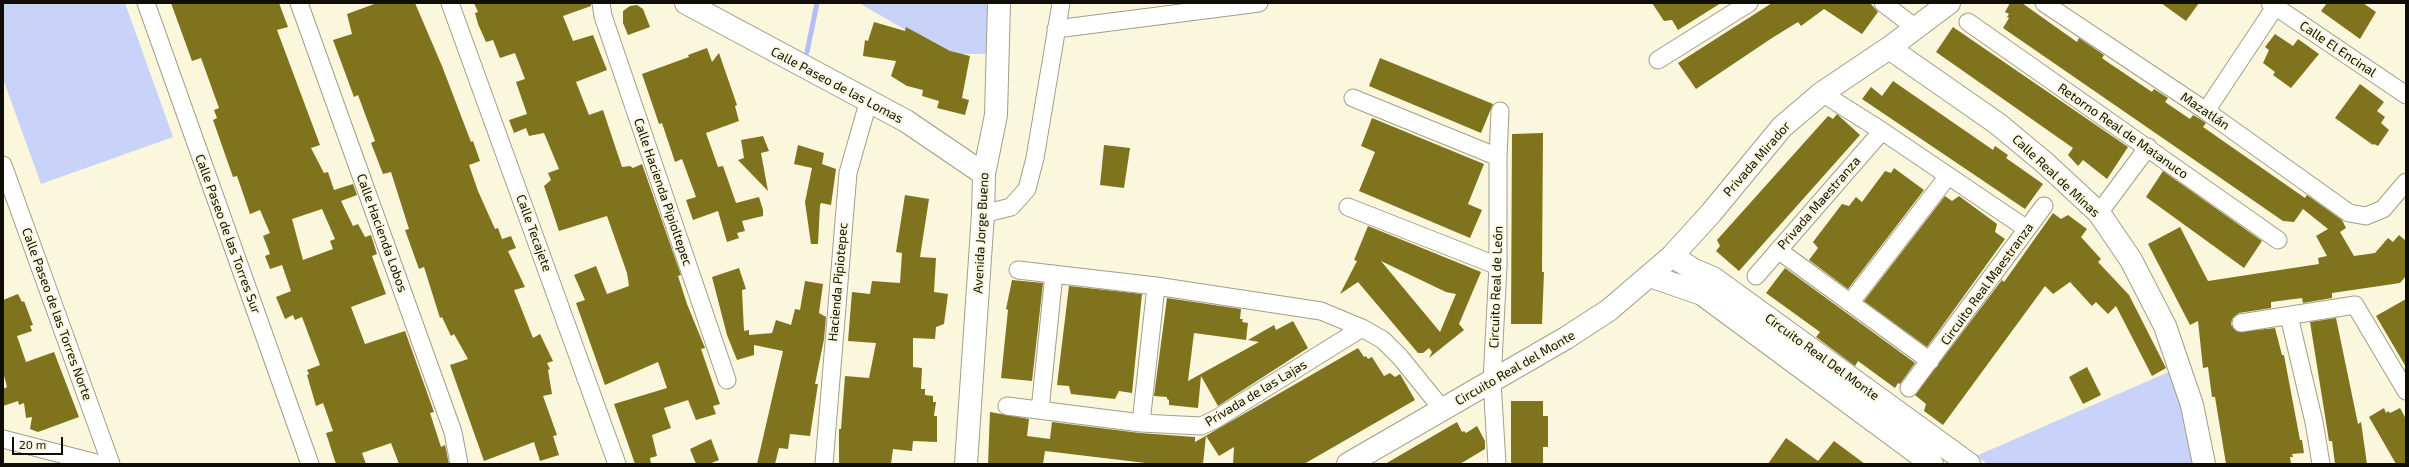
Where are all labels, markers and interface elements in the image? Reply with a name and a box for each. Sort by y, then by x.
street label: Calle El Encinal [2297,18,2379,80]
street label: Calle Paseo de las Lomas [768,43,906,127]
street label: Retorno Real de Matanuco [2055,80,2191,182]
street label: Mazatlán [2178,89,2232,133]
street label: Calle Hacienda Pipioltepec [630,116,696,268]
street label: Privada Mirador [1720,118,1794,200]
street label: Calle Real de Minas [2009,131,2103,221]
street label: Calle Paseo de las Torres Sur [192,152,264,316]
street label: Privada Maestranza [1774,153,1864,253]
street label: Calle Hacienda Lobos [353,172,411,294]
street label: Avenida Jorge Bueno [970,172,992,294]
street label: Calle Tecajete [513,192,555,274]
street label: Circuito Real Maestranza [1937,220,2037,348]
street label: Hacienda Pipiotepec [825,222,851,342]
street label: Circuito Real de León [1486,225,1506,349]
street label: Calle Paseo de las Torres Norte [18,226,96,402]
street label: Circuito Real Del Monte [1762,310,1882,404]
street label: Circuito Real del Monte [1452,327,1578,409]
street label: Privada de las Lajas [1202,356,1310,430]
scale bar [14,429,65,455]
text: 20 m [19,437,46,451]

